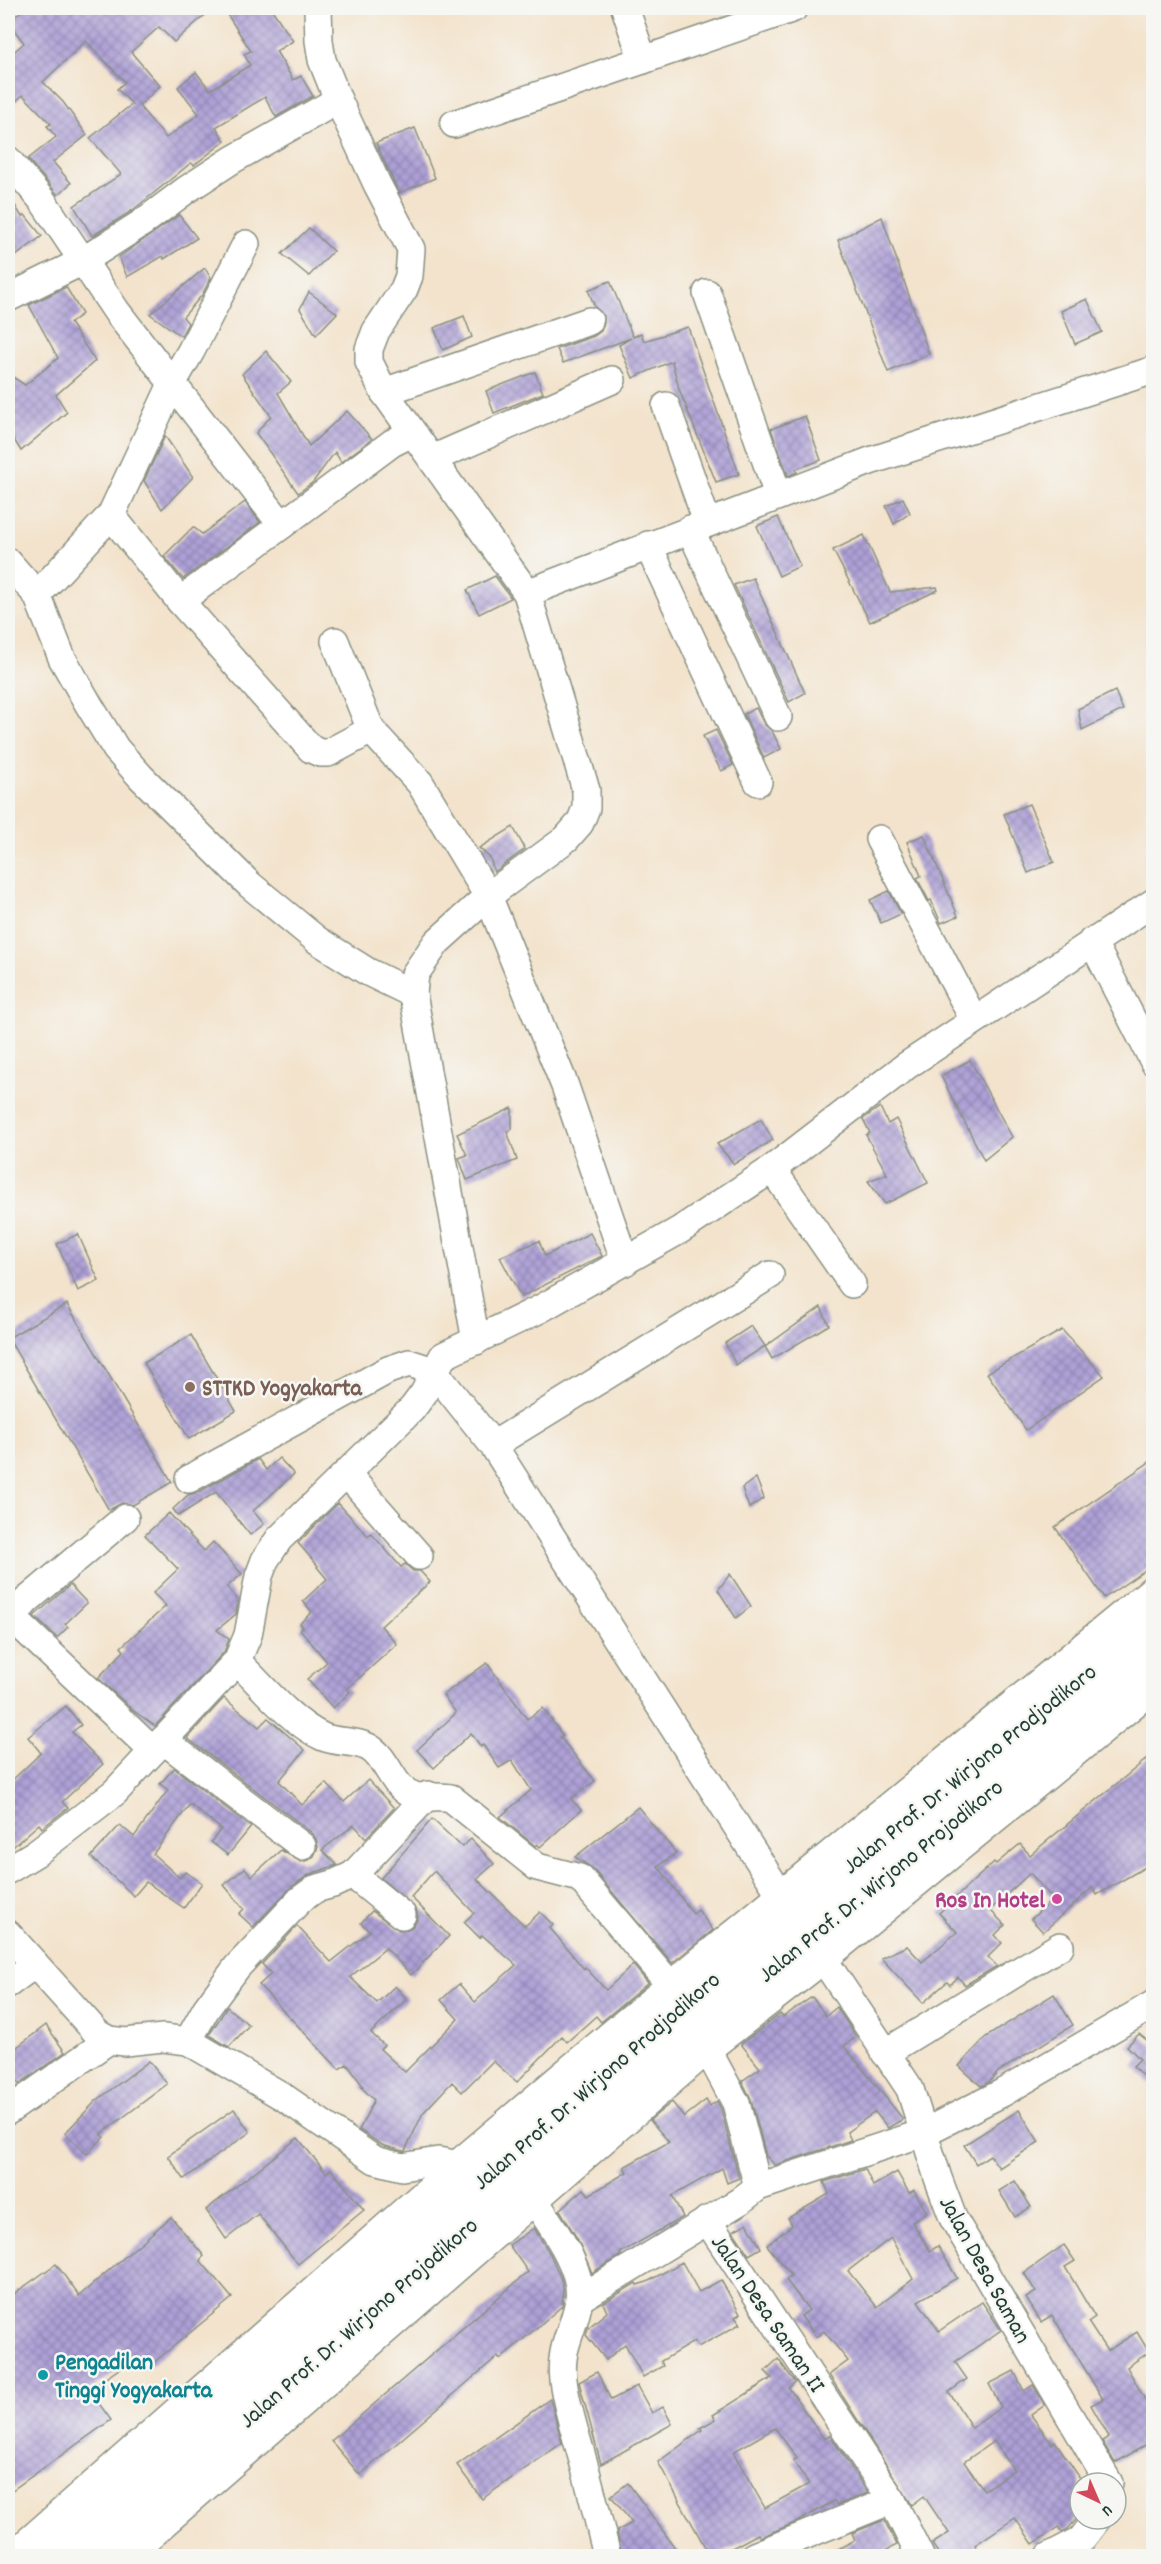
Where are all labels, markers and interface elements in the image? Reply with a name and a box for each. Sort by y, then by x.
place label: STTKD Yogyakarta [202,1373,363,1407]
marker: STTKD Yogyakarta [183,1380,197,1394]
street label: Jalan Prof. Dr. Wirjono Prodjodikoro [836,1657,1105,1884]
street label: Jalan Prof. Dr. Wirjono Projodikoro [752,1772,1012,1992]
place label: Ros In Hotel [935,1885,1045,1919]
marker: Ros In Hotel [1050,1892,1064,1906]
street label: Jalan Prof. Dr. Wirjono Prodjodikoro [467,1965,729,2200]
street label: Jalan Desa Saman [929,2190,1038,2350]
street label: Jalan Prof. Dr. Wirjono Projodikoro [233,2211,487,2438]
street label: Jalan Desa Saman II [701,2229,832,2401]
place label: Pengadilan Tinggi Yogyakarta [55,2347,213,2409]
marker: Pengadilan Tinggi Yogyakarta [36,2368,50,2382]
north arrow [1068,2471,1128,2531]
text: U [1096,2499,1117,2521]

